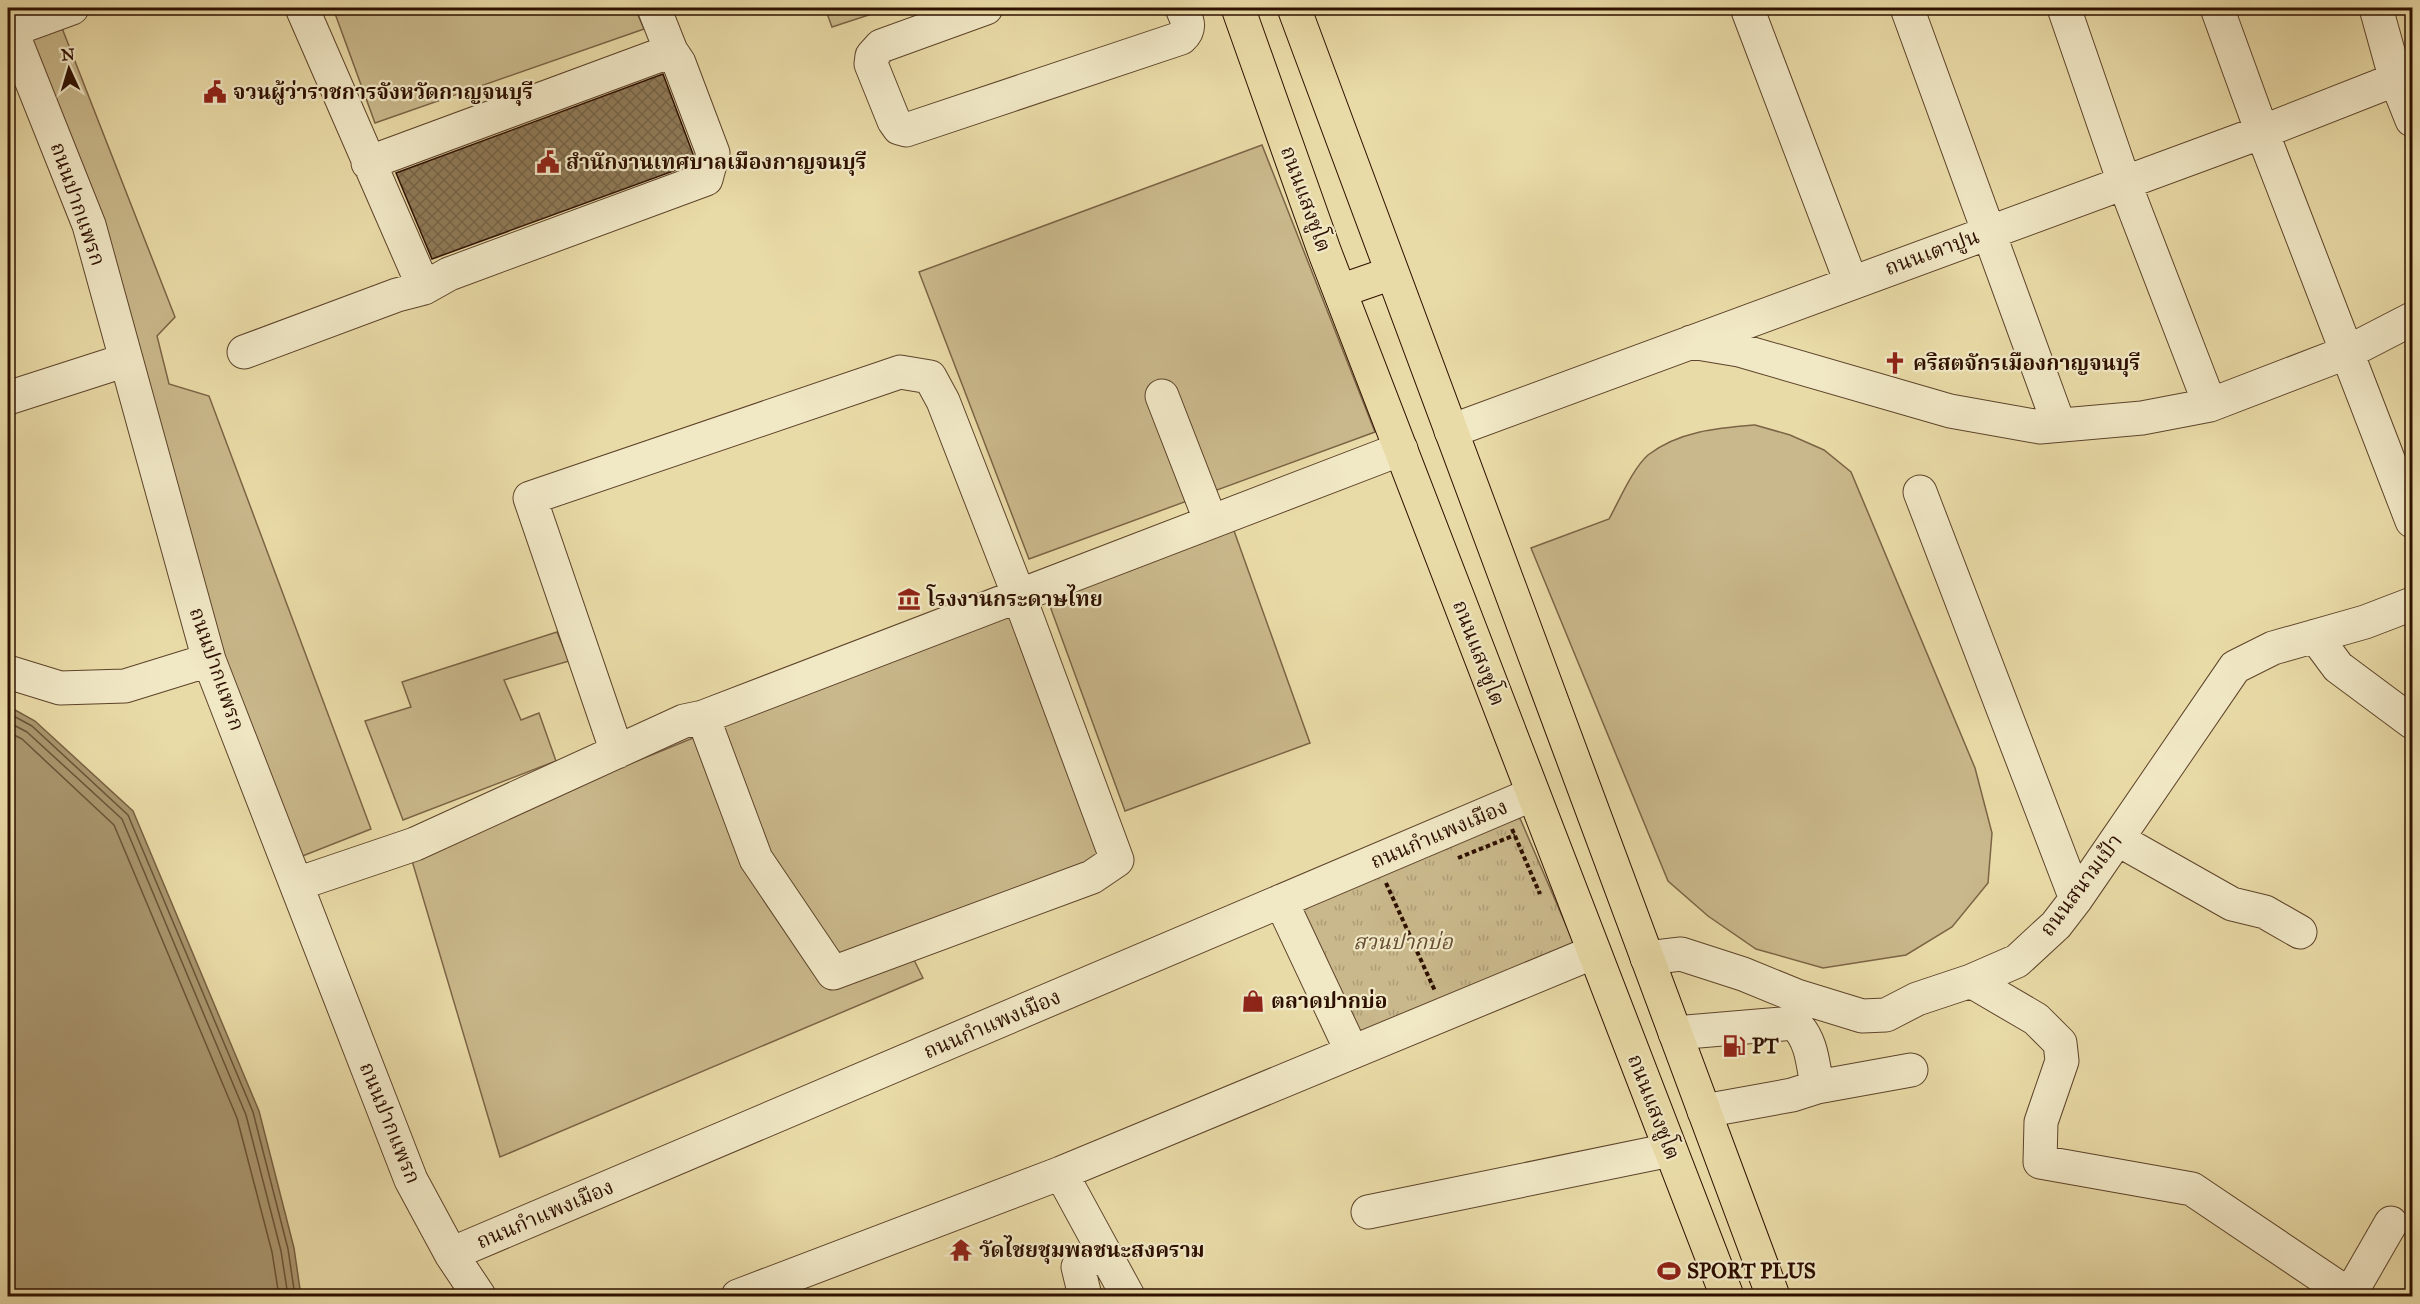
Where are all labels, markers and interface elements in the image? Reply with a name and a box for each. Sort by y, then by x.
north arrow [39,39,99,99]
text: N [61,45,76,64]
public building icon: จวนผู้ว่าราชการจังหวัดกาญจนบุรี [202,79,228,105]
place label: จวนผู้ว่าราชการจังหวัดกาญจนบุรี [233,79,533,106]
street label: ถนนปากแพรก [45,139,111,269]
street label: ถนนแสงชูโต [1275,142,1339,256]
public building icon: สำนักงานเทศบาลเมืองกาญจนบุรี [535,149,561,175]
place label: สำนักงานเทศบาลเมืองกาญจนบุรี [566,149,866,176]
street label: ถนนเตาปูน [1881,223,1983,281]
church icon: คริสตจักรเมืองกาญจนบุรี [1882,350,1908,376]
place label: คริสตจักรเมืองกาญจนบุรี [1913,350,2140,377]
place label: โรงงานกระดาษไทย [926,584,1103,612]
museum icon: โรงงานกระดาษไทย [896,586,922,612]
street label: ถนนแสงชูโต [1447,596,1513,710]
street label: ถนนปากแพรก [184,604,250,734]
street label: ถนนกำแพงเมือง [1366,793,1512,875]
street label: ถนนสนามเป้า [2034,829,2128,941]
park label: สวนปากบ่อ [1353,929,1453,955]
street label: ถนนกำแพงเมือง [919,983,1065,1065]
shop icon: ตลาดปากบ่อ [1240,988,1266,1014]
place label: ตลาดปากบ่อ [1271,988,1387,1014]
fuel station icon: PT [1721,1033,1747,1059]
place label: PT [1752,1033,1779,1059]
street label: ถนนแสงชูโต [1622,1050,1688,1164]
street label: ถนนปากแพรก [354,1058,426,1188]
street label: ถนนกำแพงเมือง [472,1173,618,1255]
place label: วัดไชยชุมพลชนะสงคราม [979,1235,1205,1264]
temple icon: วัดไชยชุมพลชนะสงคราม [948,1237,974,1263]
sports icon: SPORT PLUS [1656,1258,1682,1284]
place label: SPORT PLUS [1687,1258,1816,1284]

